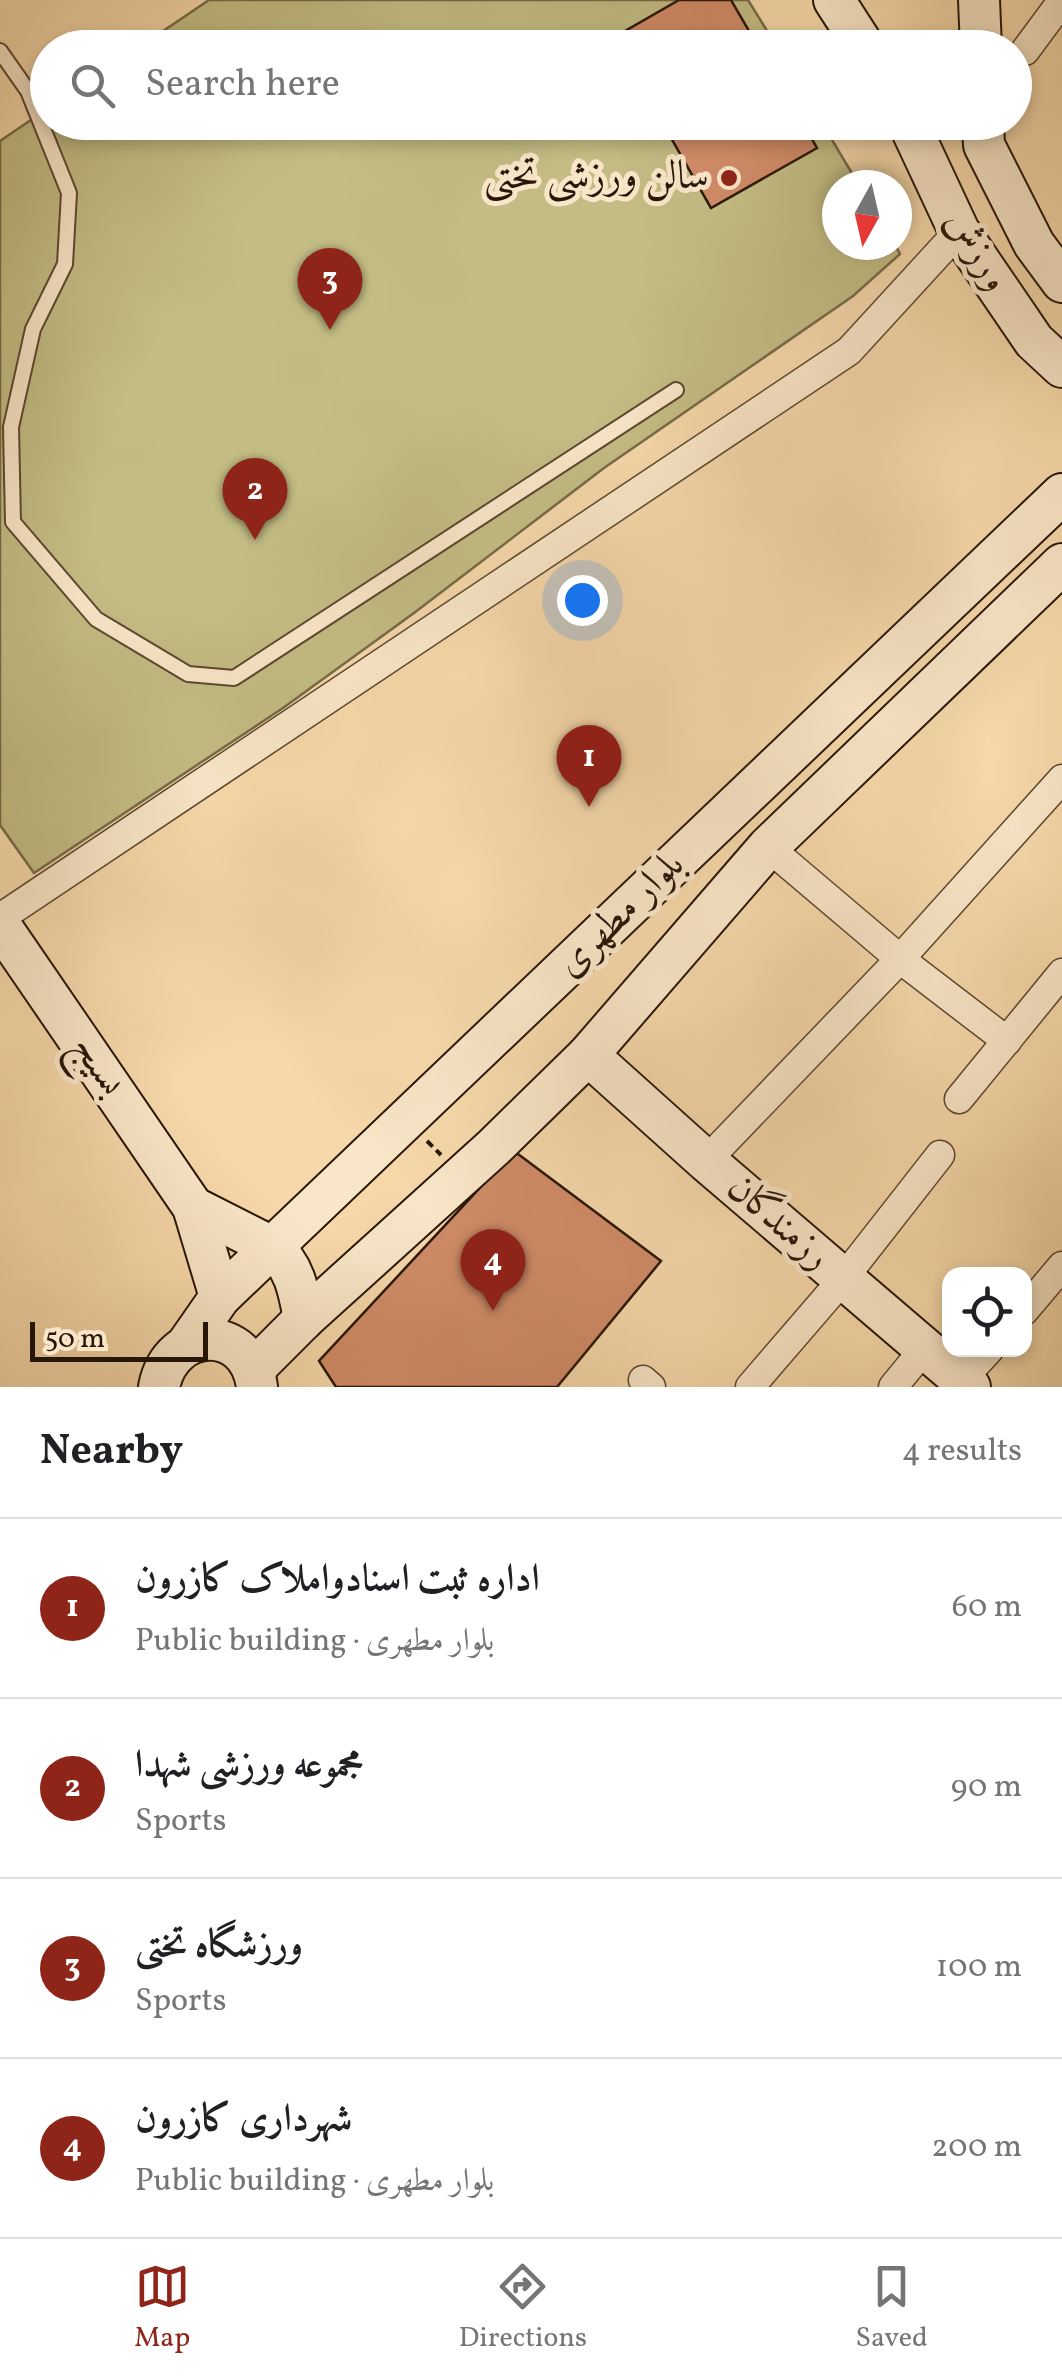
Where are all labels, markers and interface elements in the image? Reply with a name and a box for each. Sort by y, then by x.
search box [30,30,1032,140]
icon: search [65,58,120,113]
text: Search here [145,59,340,112]
place label: سالن ورزشی تختی [484,150,709,206]
marker: سالن ورزشی تختی [718,167,740,189]
north arrow [822,170,912,260]
street label: ورزش [929,199,1023,303]
pin: 3 [298,248,362,330]
pin: 2 [222,458,288,540]
your location [557,575,608,626]
pin: 1 [556,724,622,807]
street label: بلوار مطهری [544,839,698,991]
street label: بسیج [53,1024,138,1111]
street label: رزمندگان [714,1162,842,1284]
pin: 4 [460,1228,526,1311]
map controls [942,1267,1032,1357]
button: locate [942,1267,1032,1357]
scale bar [30,1317,208,1362]
text: 50 m [45,1320,105,1359]
text: Nearby [40,1423,183,1482]
text: 4 results [902,1430,1022,1474]
text: اداره ثبت اسنادواملاک کازرون [135,1554,540,1607]
text: 1 [66,1586,79,1630]
text: 60 m [952,1586,1022,1630]
text: Public building · بلوار مطهری [135,1620,494,1664]
text: مجموعه ورزشی شهدا [135,1740,363,1793]
text: 2 [64,1766,81,1810]
text: 90 m [951,1766,1022,1810]
text: Sports [135,1800,226,1844]
text: ورزشگاه تختی [135,1920,303,1973]
text: 3 [64,1946,81,1990]
text: 100 m [936,1946,1022,1990]
text: Sports [135,1980,226,2024]
text: شهرداری کازرون [135,2094,352,2147]
text: 4 [63,2126,82,2170]
text: 200 m [931,2126,1022,2170]
text: Public building · بلوار مطهری [135,2160,494,2204]
tab: Map [134,2259,190,2358]
tab: Directions [459,2259,587,2358]
tab: Saved [856,2259,928,2358]

